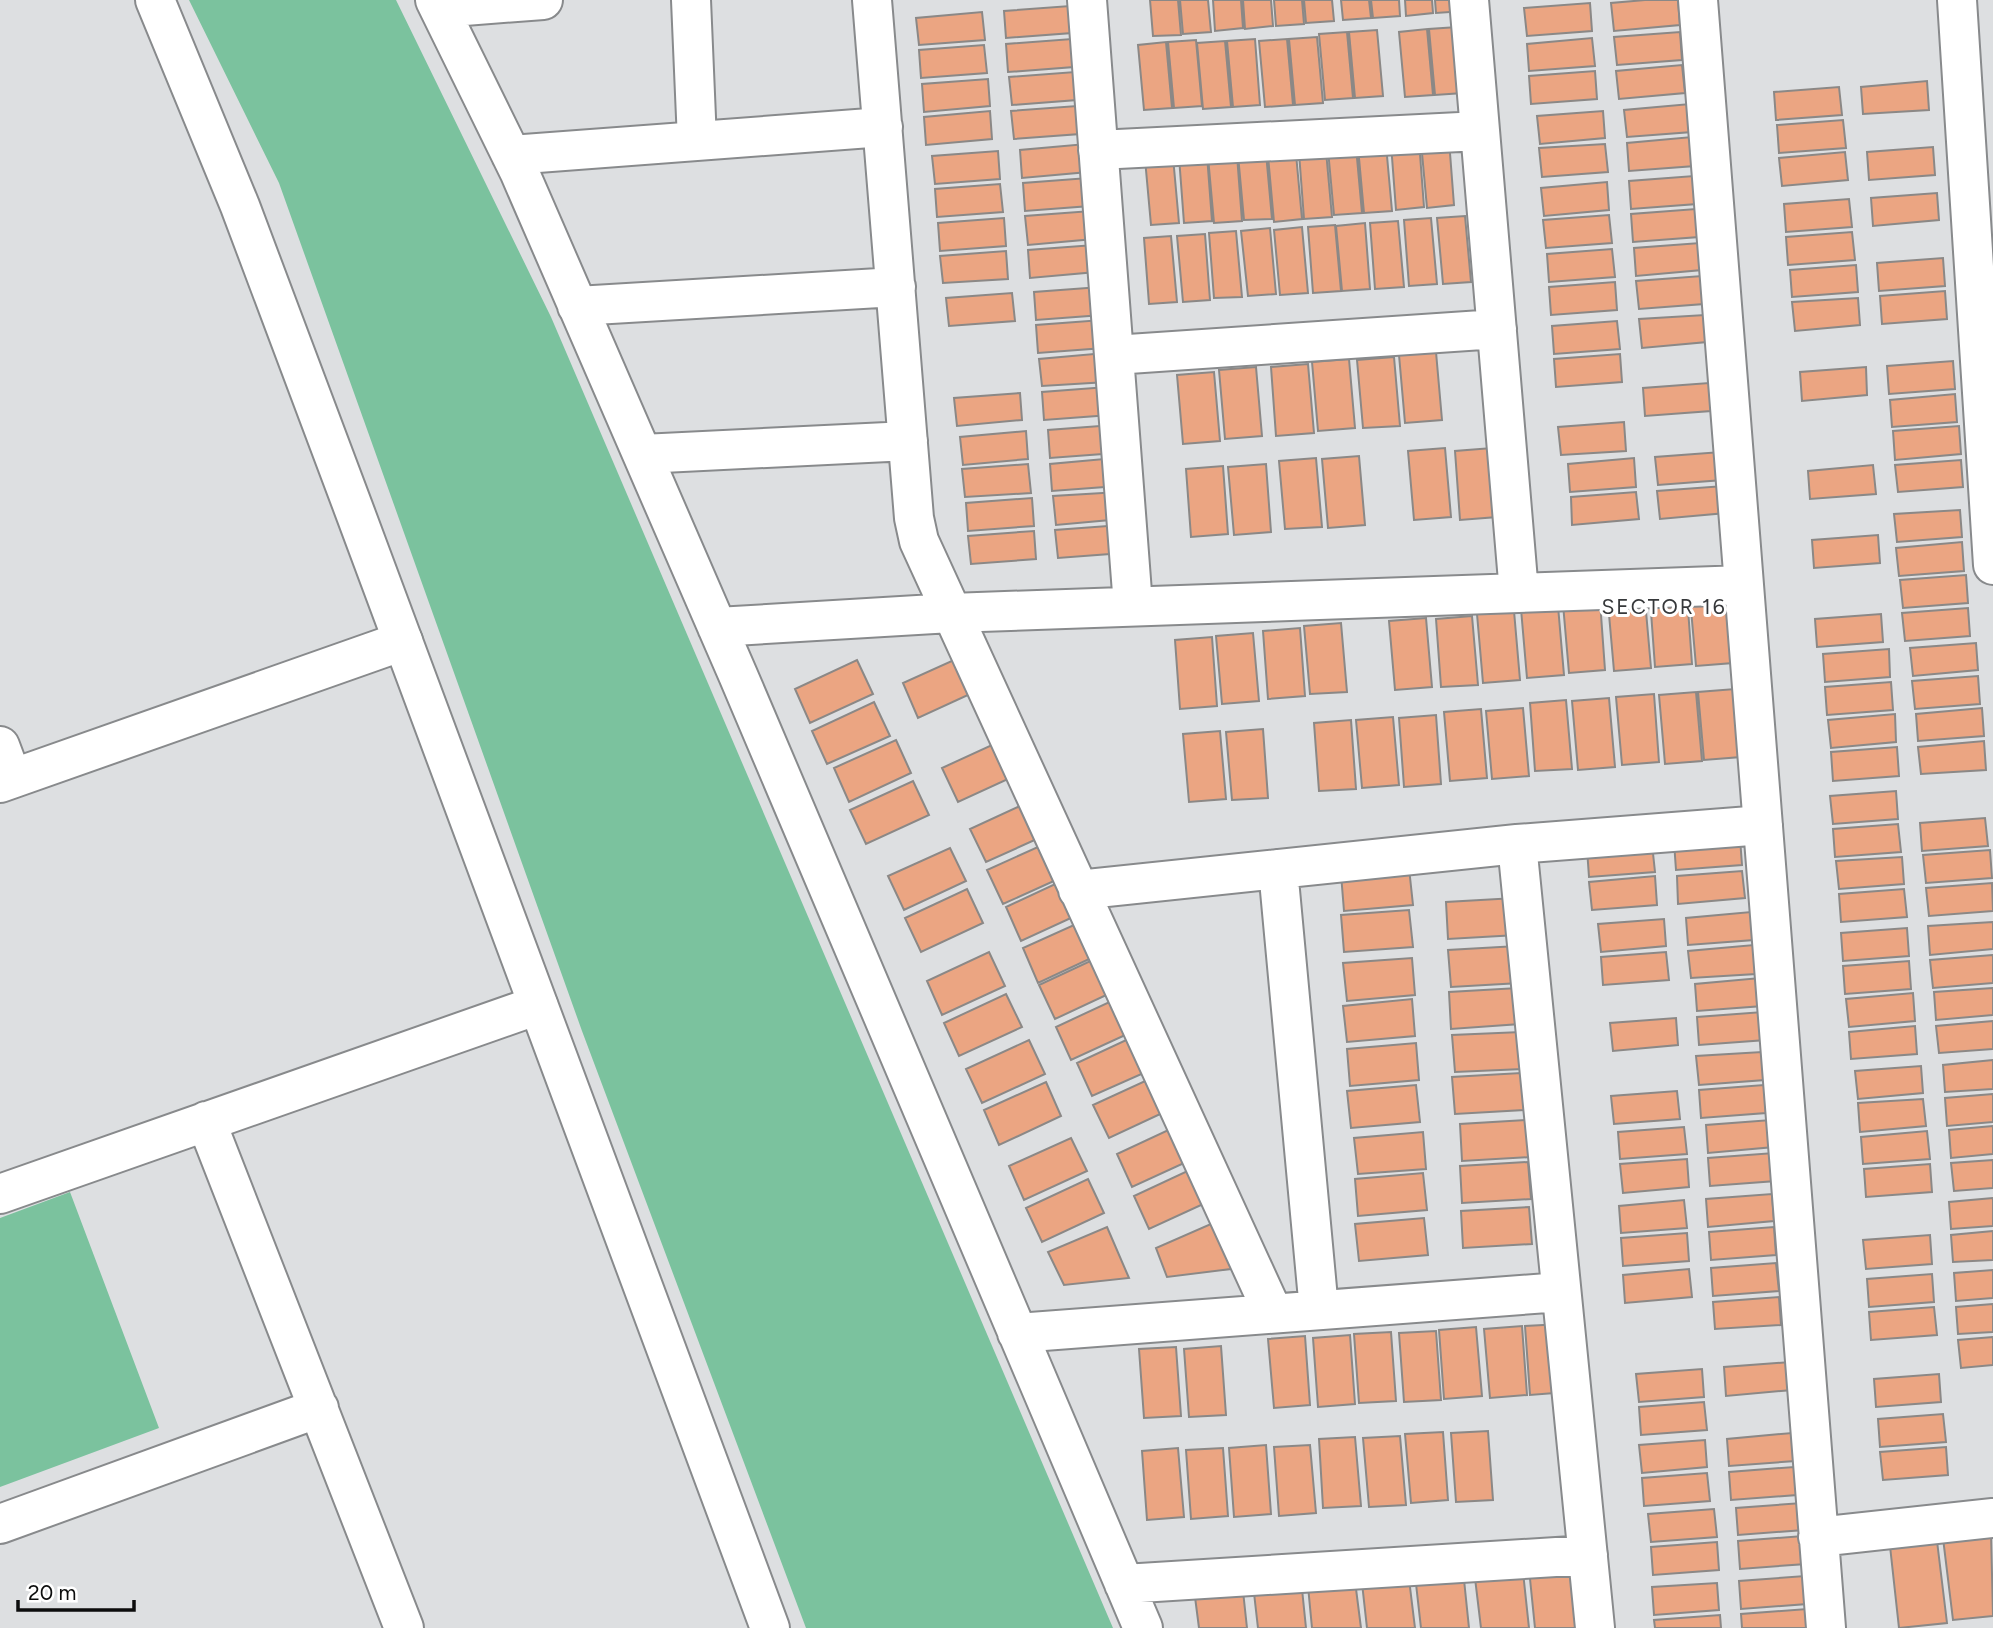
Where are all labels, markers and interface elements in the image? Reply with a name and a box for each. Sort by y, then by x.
district label: SECTOR 16 [1601,594,1727,619]
scale bar [18,1568,133,1612]
text: 20 m [28,1580,76,1605]

